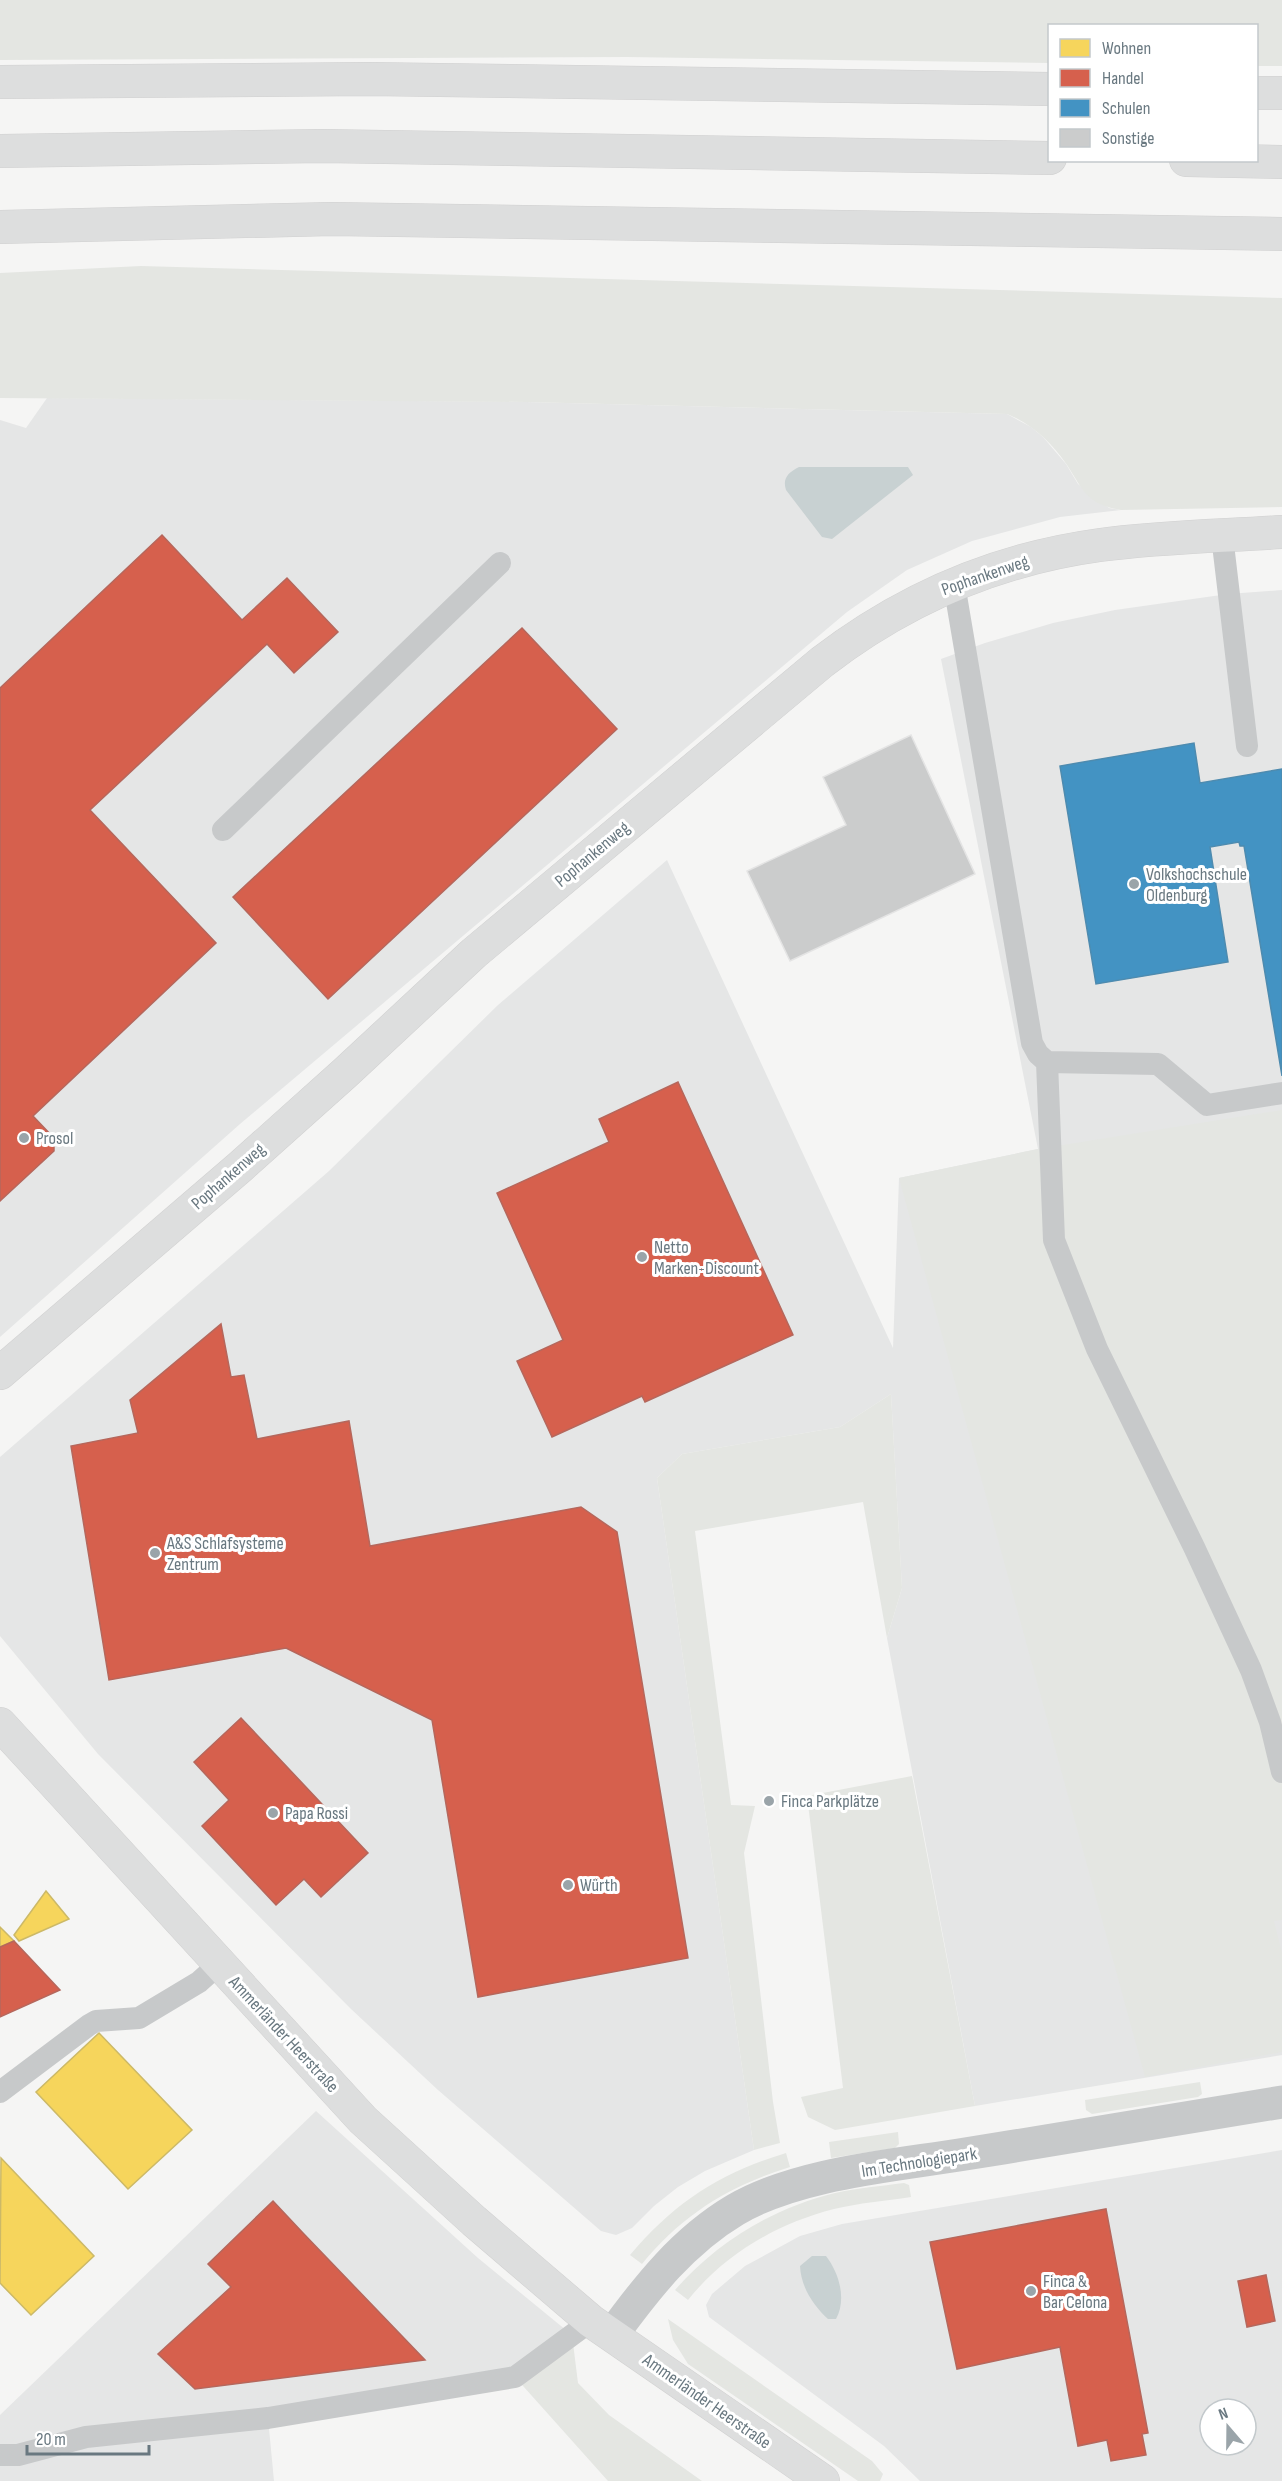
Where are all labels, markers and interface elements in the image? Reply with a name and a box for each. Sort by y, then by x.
legend [1048,24,1258,162]
text: Wohnen [1102,38,1151,59]
text: Handel [1102,68,1144,89]
text: Schulen [1102,98,1150,119]
text: Sonstige [1102,128,1155,149]
street label: Pophankenweg [939,551,1032,600]
street label: Pophankenweg [551,817,634,892]
place label: Volkshochschule Oldenburg [1146,864,1247,906]
marker: Volkshochschule Oldenburg [1127,877,1141,891]
place label: Prosol [36,1128,73,1149]
marker: Prosol [17,1131,31,1145]
street label: Pophankenweg [187,1139,269,1214]
place label: Netto Marken-Discount [654,1237,760,1279]
marker: Netto Marken-Discount [635,1250,649,1264]
place label: A&S Schlafsysteme Zentrum [166,1533,284,1575]
marker: A&S Schlafsysteme Zentrum [148,1546,162,1560]
place label: Finca Parkplätze [781,1791,879,1812]
marker: Finca Parkplätze [762,1794,776,1808]
place label: Papa Rossi [285,1803,348,1824]
marker: Papa Rossi [266,1806,280,1820]
place label: Würth [580,1875,618,1896]
marker: Würth [561,1878,575,1892]
street label: Ammerländer Heerstraße [224,1971,343,2097]
street label: Im Technologiepark [860,2143,978,2182]
place label: Finca & Bar Celona [1043,2271,1107,2313]
marker: Finca & Bar Celona [1024,2284,1038,2298]
street label: Ammerländer Heerstraße [638,2349,775,2453]
north arrow [1198,2397,1258,2457]
text: N [1216,2404,1231,2425]
scale bar [27,2418,148,2456]
text: 20 m [36,2429,66,2450]

